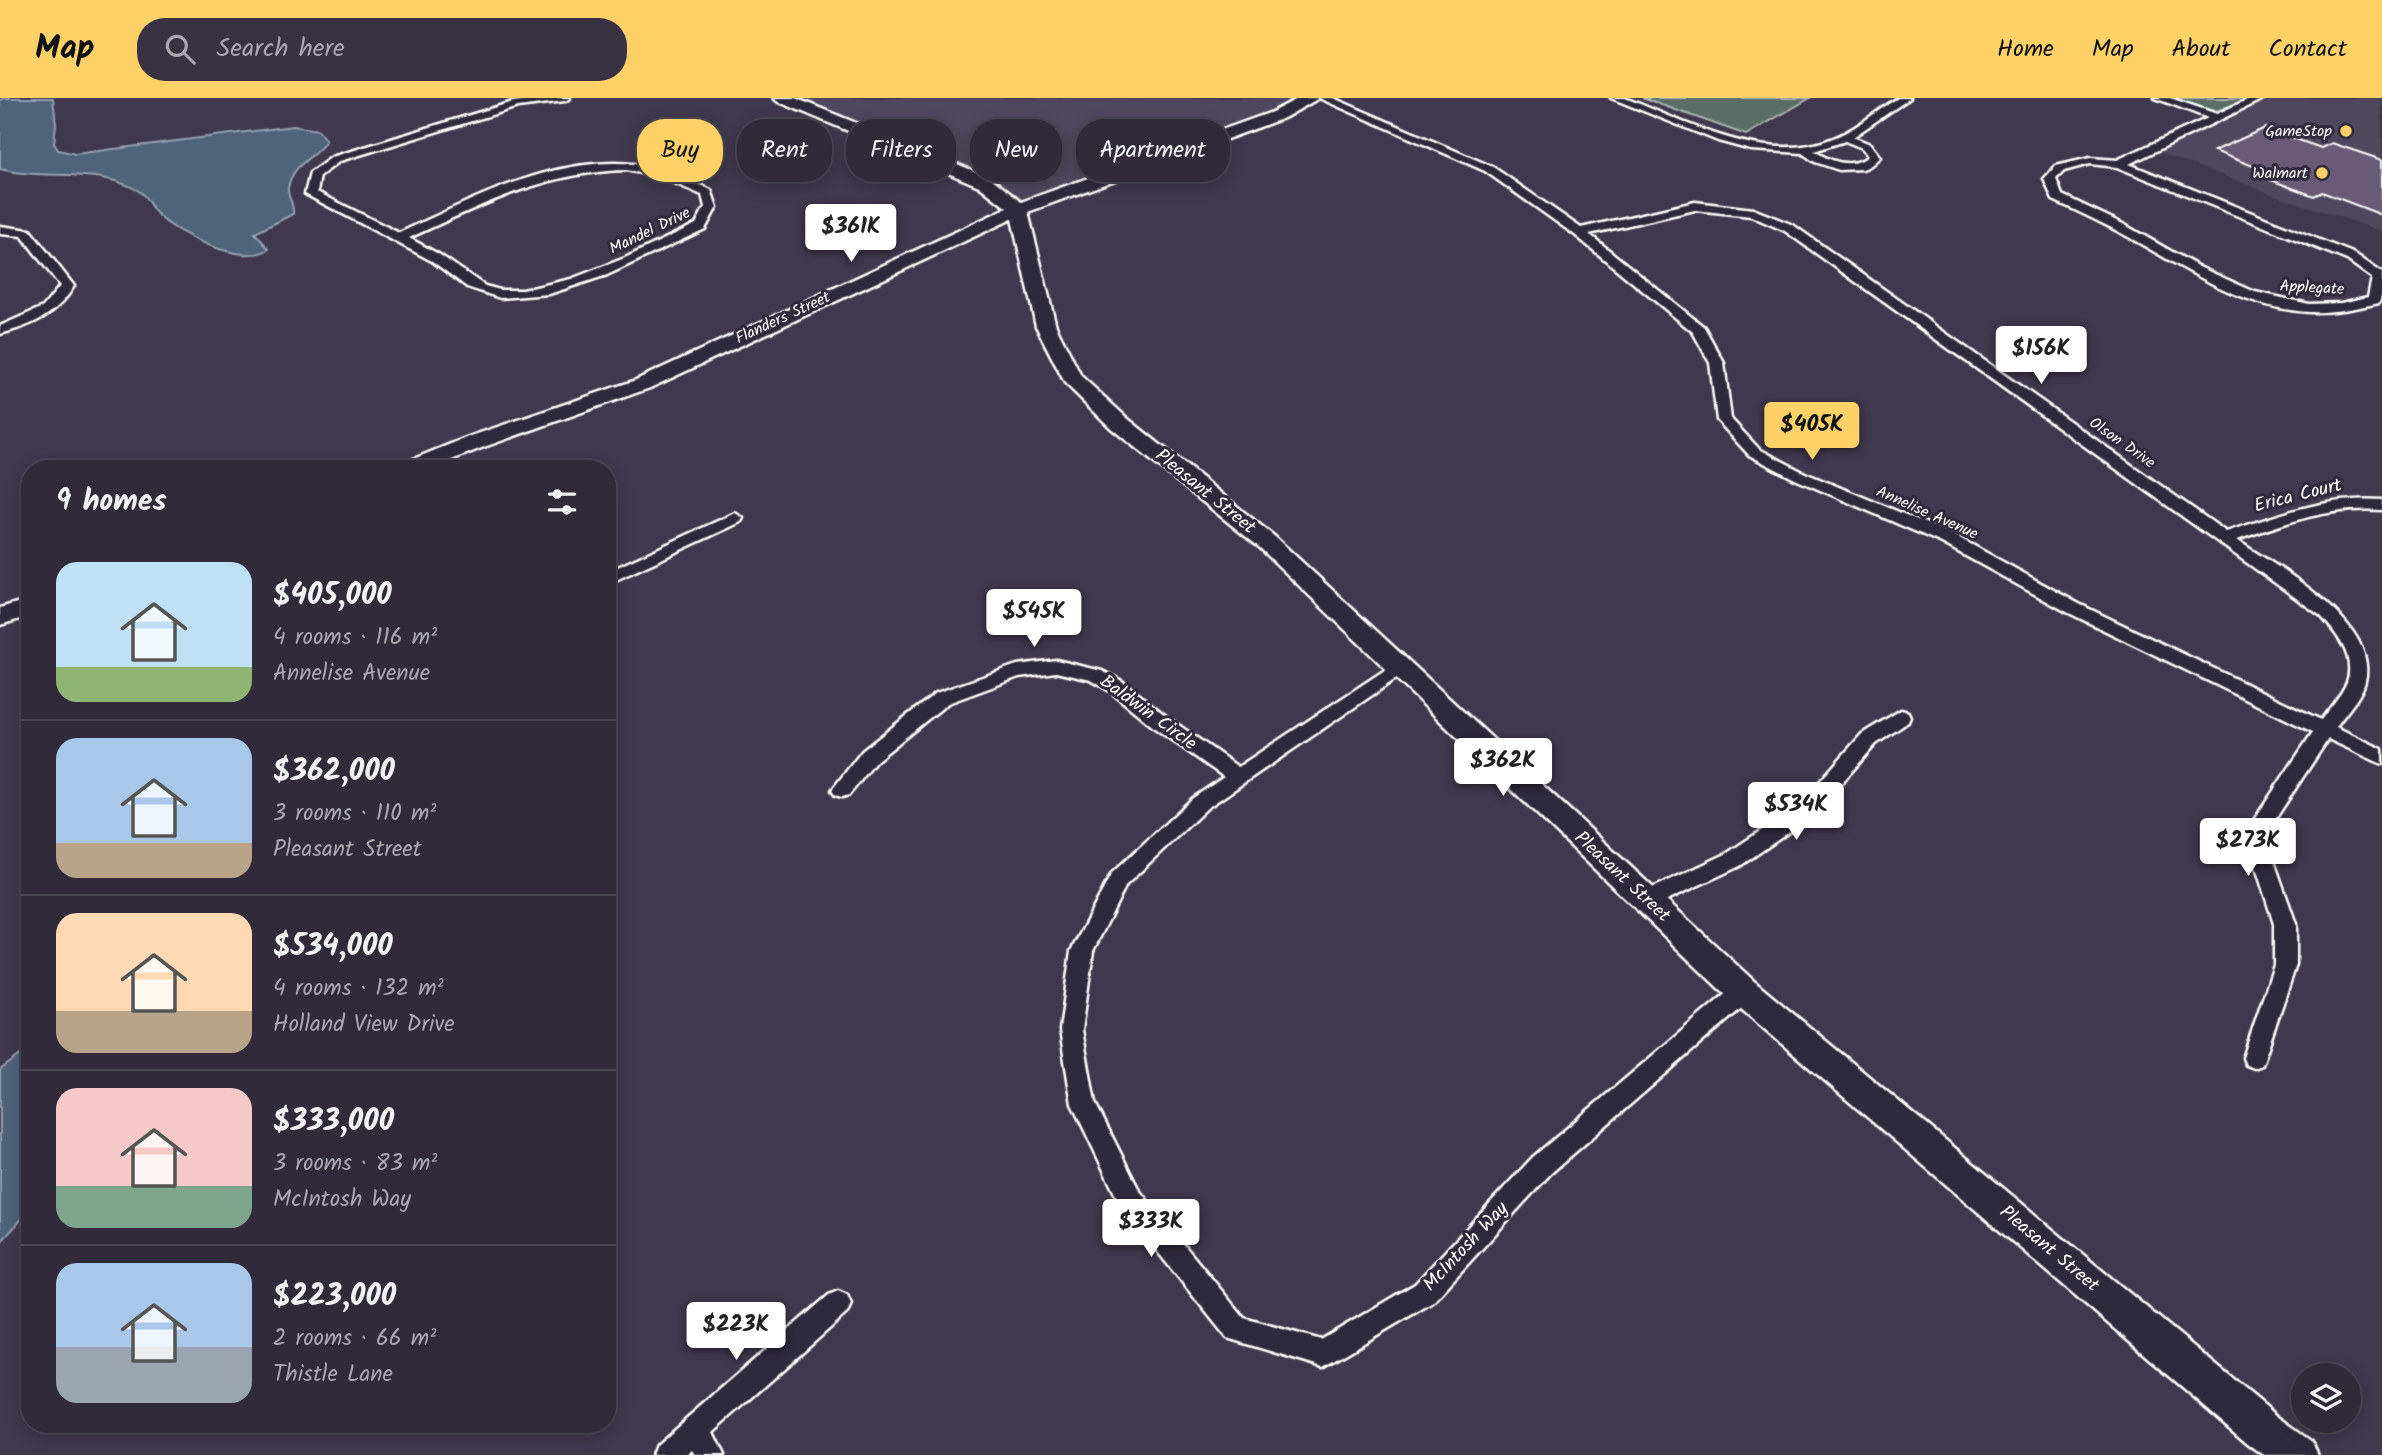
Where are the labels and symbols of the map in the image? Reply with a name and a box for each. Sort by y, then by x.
place label: GameStop [2265,119,2332,144]
marker: GameStop [2338,123,2354,139]
place label: Walmart [2252,161,2309,186]
marker: Walmart [2314,165,2330,181]
street label: Mandel Drive [605,201,695,261]
pin: $361K [802,204,900,264]
street label: Applegate [2279,274,2345,302]
street label: Flanders Street [731,285,836,351]
pin: $156K [1992,327,2090,386]
pin: $405K [1763,402,1861,462]
street label: Olson Drive [2084,411,2160,475]
street label: Pleasant Street [1148,442,1263,543]
street label: Erica Court [2251,470,2346,521]
street label: Annelise Avenue [1872,479,1982,547]
pin: $545K [985,589,1083,649]
street label: Baldwin Circle [1093,667,1203,759]
pin: $362K [1454,738,1552,798]
pin: $534K [1747,782,1845,842]
pin: $273K [2199,818,2297,878]
street label: Pleasant Street [1567,824,1678,930]
street label: McIntosh Way [1416,1194,1517,1299]
street label: Pleasant Street [1992,1198,2106,1300]
pin: $333K [1102,1200,1200,1259]
pin: $223K [687,1302,785,1362]

